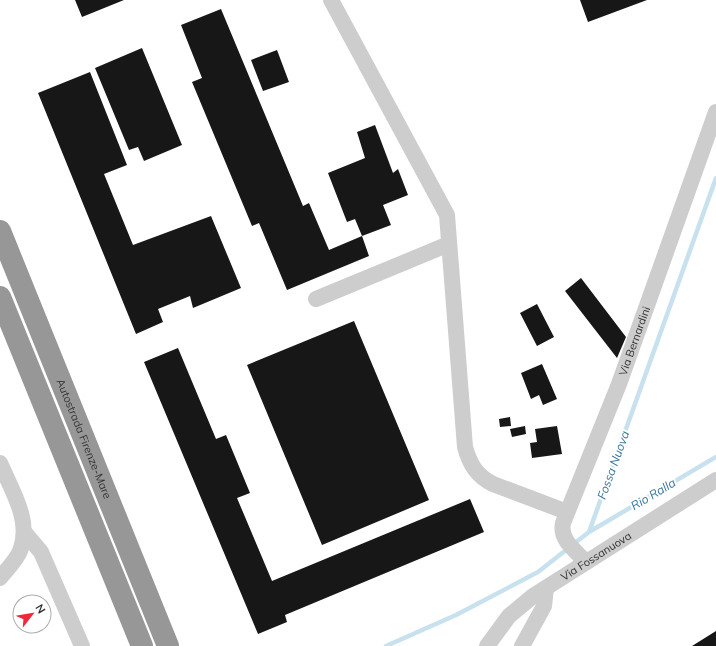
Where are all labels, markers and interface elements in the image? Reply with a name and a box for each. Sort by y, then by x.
street label: Via Bernardini [616,304,653,378]
street label: Autostrada Firenze-Mare [54,377,115,501]
water label: Fossa Nuova [594,429,632,501]
water label: Rio Ralla [628,475,678,513]
street label: Via Fossanuova [558,528,634,584]
north arrow [12,594,52,634]
text: N [32,602,49,616]

